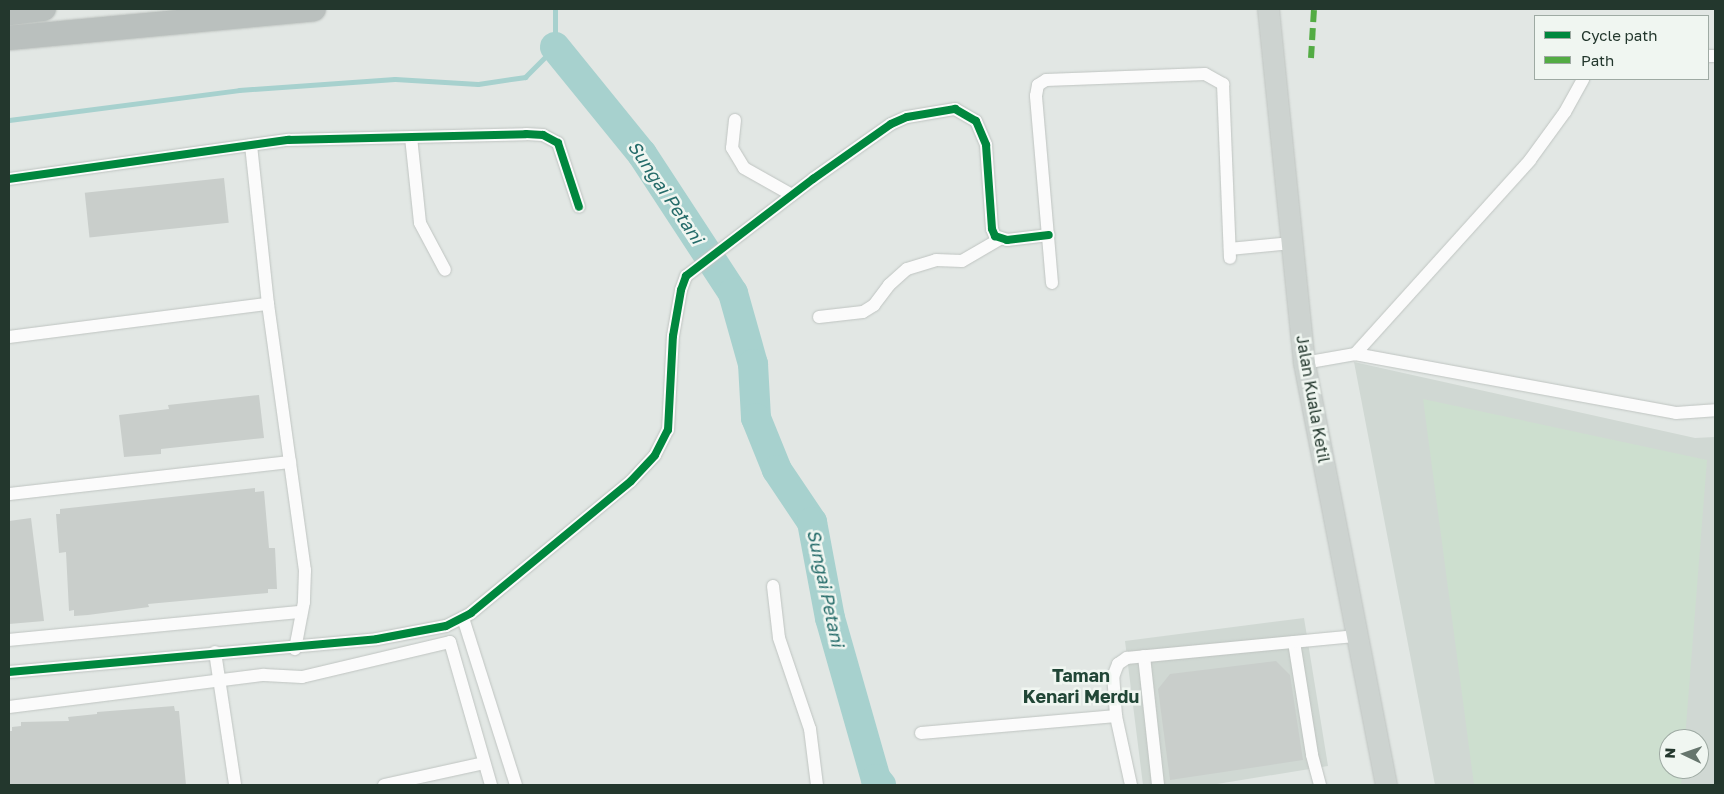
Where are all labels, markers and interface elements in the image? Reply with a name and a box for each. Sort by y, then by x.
legend [1534,15,1709,80]
text: Cycle path [1581,26,1657,44]
text: Path [1581,51,1614,69]
water label: Sungai Petani [624,136,708,248]
street label: Jalan Kuala Ketil [1292,334,1334,464]
water label: Sungai Petani [803,527,849,649]
district label: Taman Kenari Merdu [1023,665,1139,708]
north arrow [1659,729,1709,779]
text: N [1661,747,1678,759]

